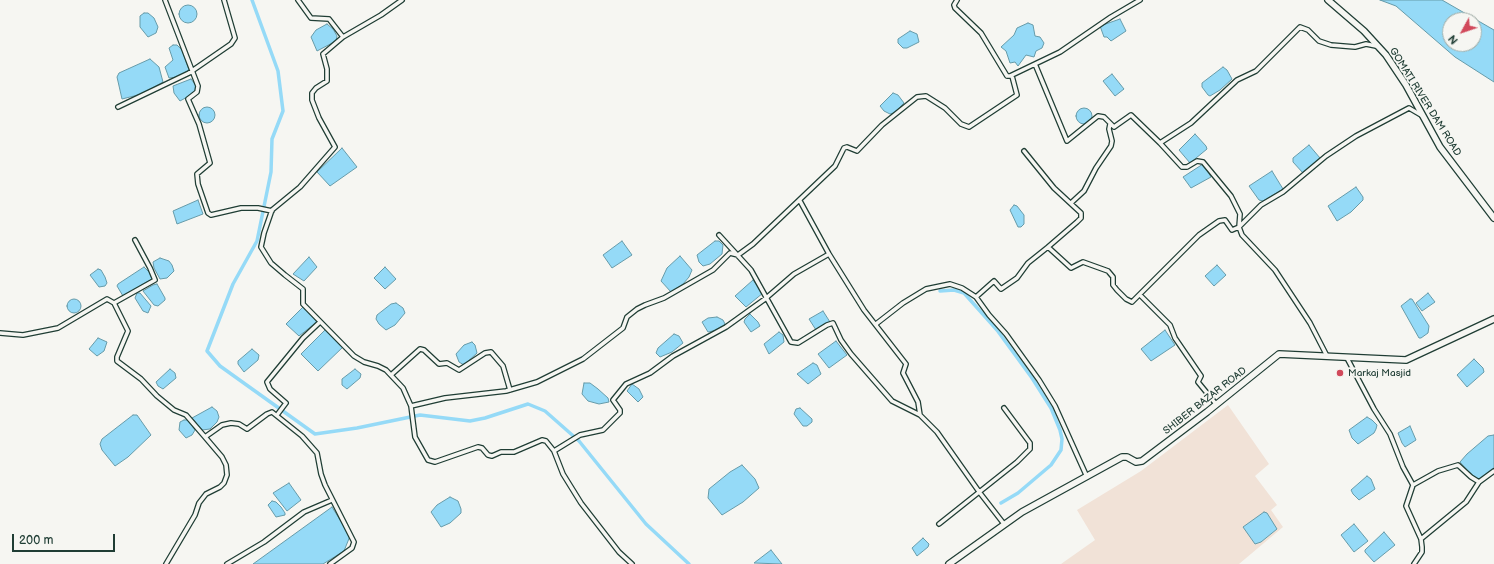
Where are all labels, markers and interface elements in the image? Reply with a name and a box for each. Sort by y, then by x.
north arrow [1442,12,1482,52]
text: N [1446,32,1461,47]
street label: GOMATI RIVER DAM ROAD [1387,46,1463,158]
street label: SHIBER BAZAR ROAD [1161,365,1249,437]
place label: Markaj Masjid [1348,367,1411,379]
marker: Markaj Masjid [1335,368,1345,378]
scale bar [14,526,117,552]
text: 200 m [19,533,53,548]

